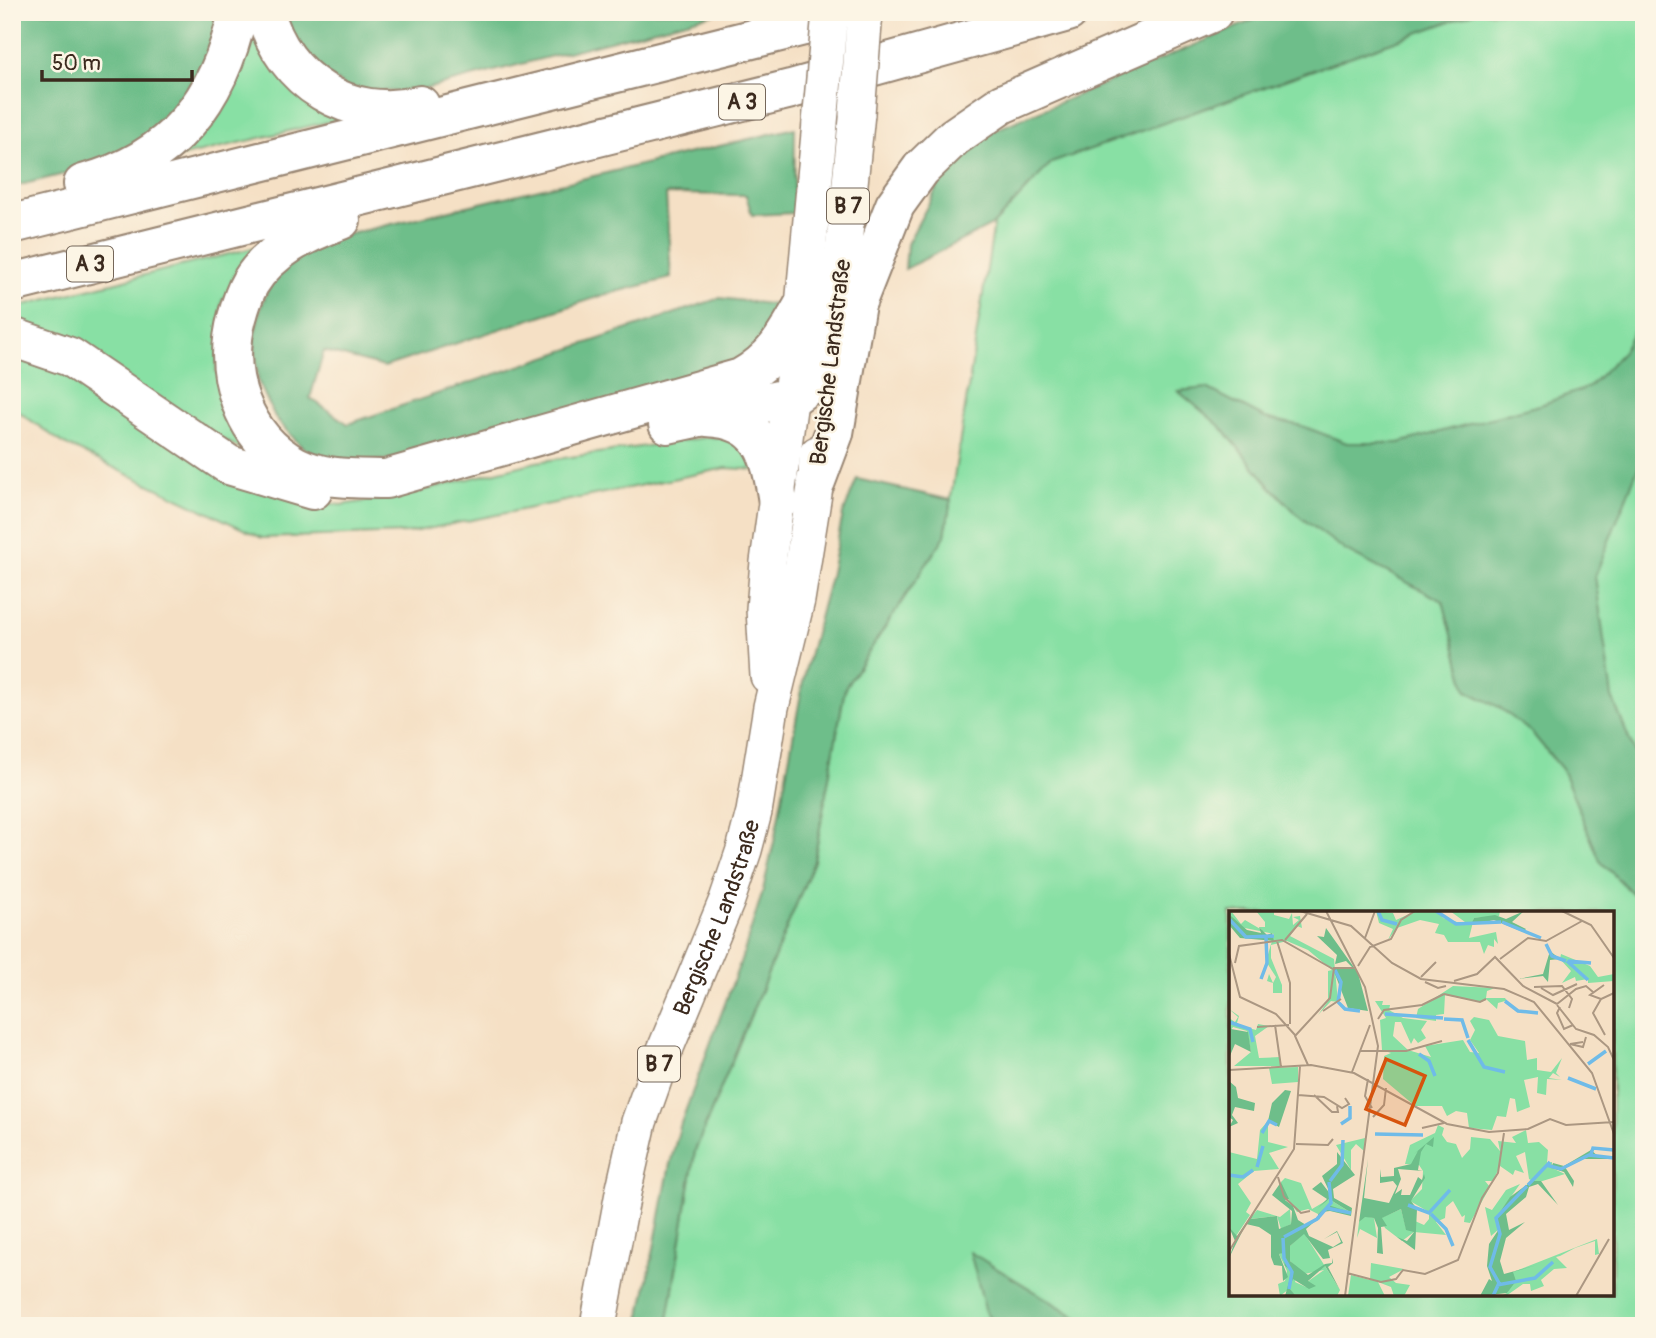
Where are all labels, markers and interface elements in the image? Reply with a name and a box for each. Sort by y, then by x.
scale bar [42,38,192,82]
text: 50 m [52,50,101,77]
road number: A 3 [719,84,765,119]
road number: B 7 [827,188,869,224]
road number: A 3 [67,246,113,282]
street label: Bergische Landstraße [803,257,858,467]
street label: Bergische Landstraße [667,816,766,1020]
inset map [1229,911,1614,1296]
road number: B 7 [638,1046,680,1082]

